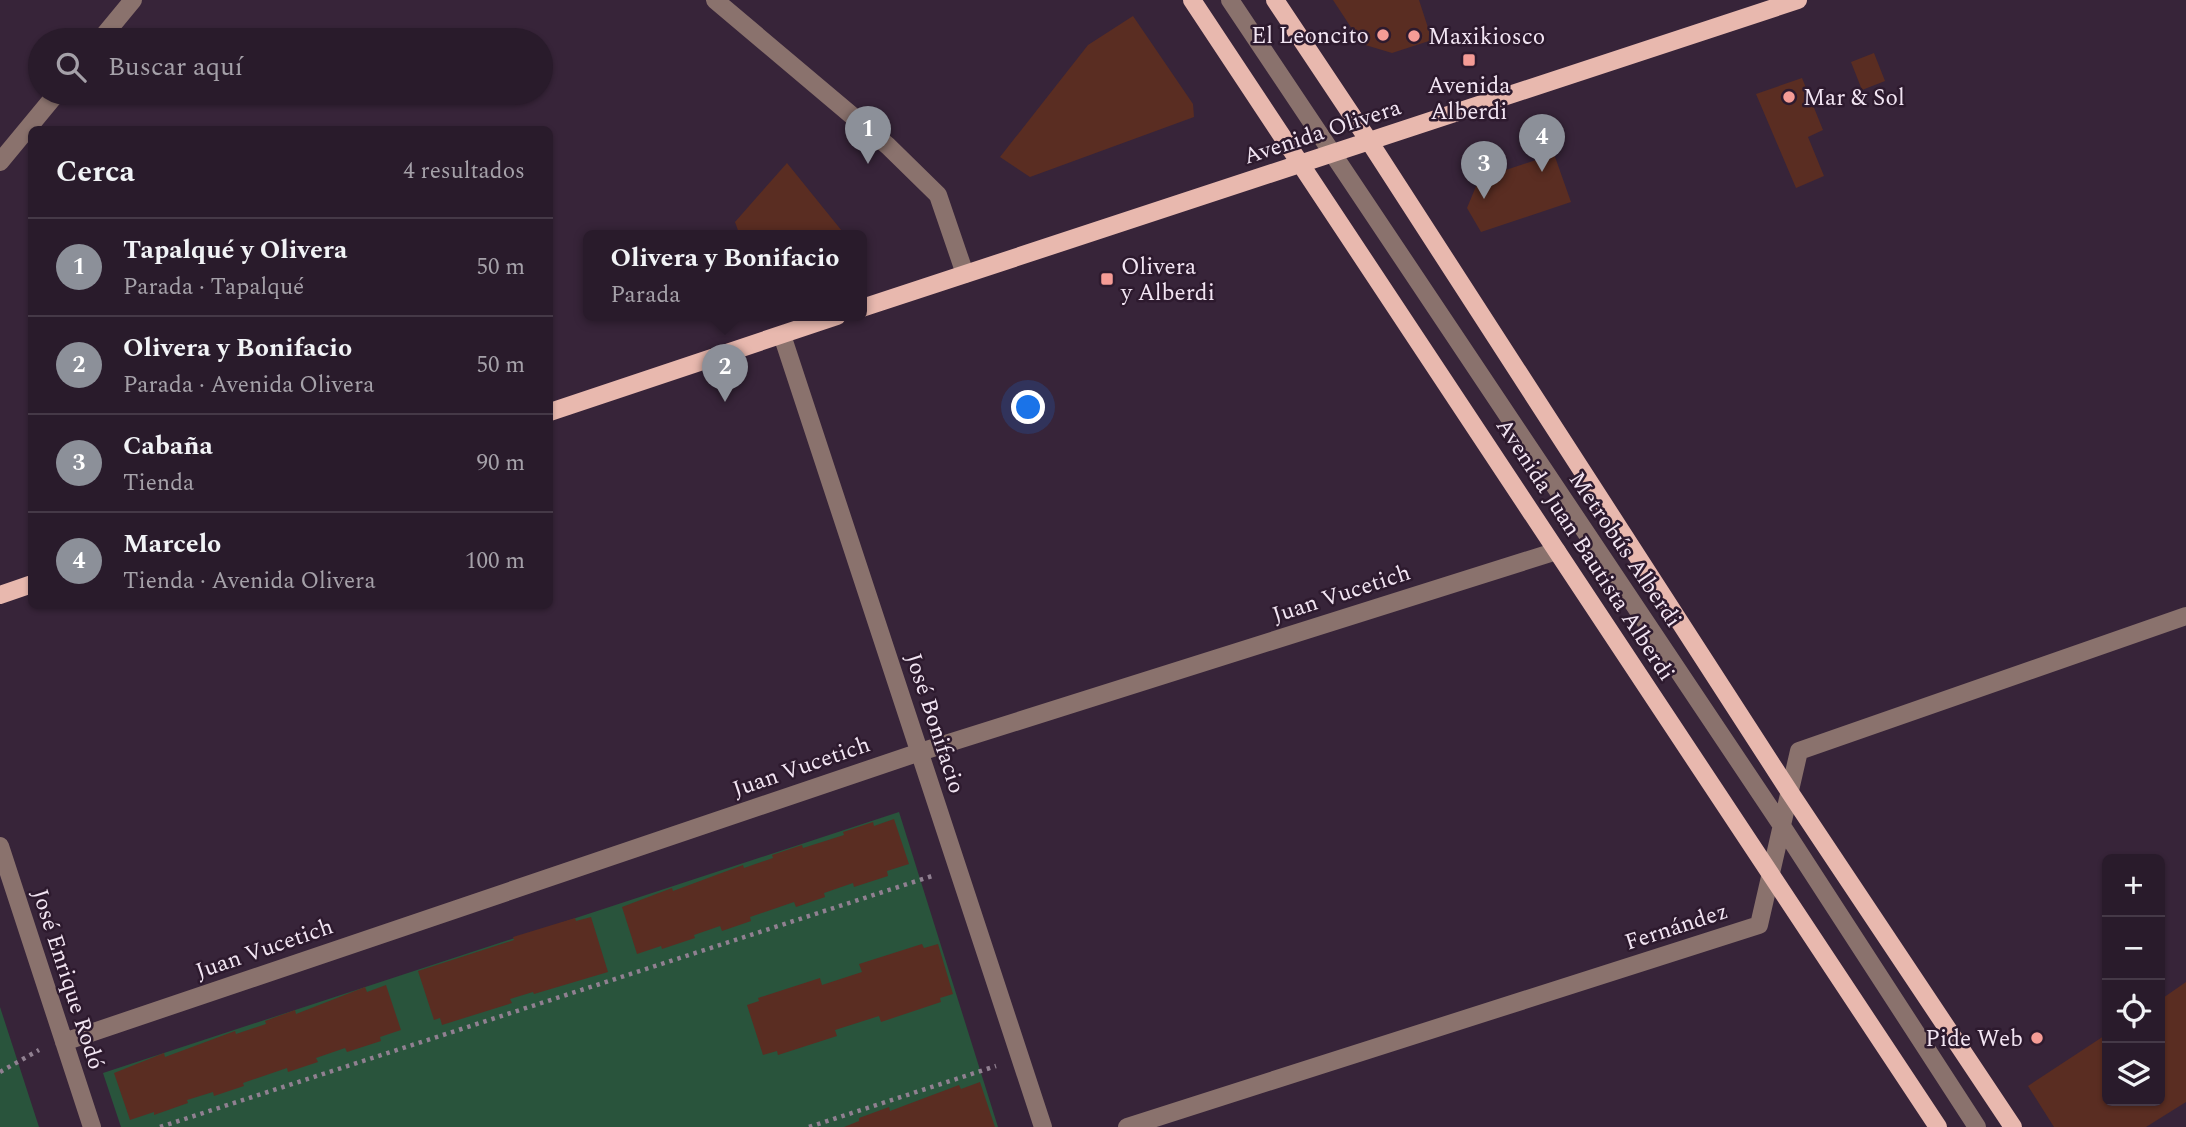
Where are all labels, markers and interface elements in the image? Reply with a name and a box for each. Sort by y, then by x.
place label: El Leoncito [1251,19,1369,54]
place label: Maxikiosco [1428,20,1545,55]
marker: El Leoncito [1375,27,1391,43]
search box [28,28,553,105]
marker: Maxikiosco [1406,28,1422,44]
text: Buscar aquí [108,47,243,87]
icon: search [52,48,90,86]
marker: Avenida Alberdi [1461,52,1477,68]
place label: Avenida Alberdi [1427,69,1511,130]
place label: Mar & Sol [1803,81,1905,116]
marker: Mar & Sol [1781,89,1797,105]
street label: Avenida Olivera [1239,90,1406,174]
pin: 1 [845,106,891,164]
pin: 4 [1519,114,1565,172]
pin: 3 [1461,141,1507,199]
text: Cerca [56,149,135,195]
text: 4 resultados [403,154,525,189]
text: Tapalqué y Olivera [123,230,347,270]
popup [583,230,867,321]
text: Olivera y Bonifacio [610,238,840,278]
text: 1 [73,250,85,285]
text: 50 m [476,250,525,285]
place label: Olivera y Alberdi [1120,250,1215,311]
text: Parada · Tapalqué [123,270,304,305]
marker: Olivera y Alberdi [1099,271,1115,287]
text: Parada [610,278,681,313]
text: Olivera y Bonifacio [123,328,352,368]
pin: 2 [702,344,748,402]
text: 2 [73,348,85,383]
text: 50 m [476,348,525,383]
text: Parada · Avenida Olivera [123,368,375,403]
your location [1011,390,1045,424]
street label: Avenida Juan Bautista Alberdi [1486,411,1683,688]
text: Cabaña [123,426,213,466]
text: 3 [73,446,85,481]
text: 90 m [476,446,525,481]
street label: Metrobús Alberdi [1559,465,1690,635]
text: Tienda [123,466,194,501]
text: Marcelo [123,524,221,564]
text: 4 [73,544,85,579]
text: 100 m [465,544,525,579]
street label: Juan Vucetich [1268,556,1415,633]
text: Tienda · Avenida Olivera [123,564,376,599]
street label: José Bonifacio [895,649,974,798]
street label: Juan Vucetich [728,728,875,807]
map controls [2102,854,2165,1106]
button: + [2102,854,2165,917]
street label: José Enrique Rodó [22,885,113,1074]
street label: Fernández [1620,894,1733,961]
street label: Juan Vucetich [191,910,338,989]
button: − [2102,917,2165,980]
button: locate [2102,980,2165,1043]
place label: Pide Web [1925,1022,2023,1057]
marker: Pide Web [2029,1030,2045,1046]
button: layers [2102,1043,2165,1106]

